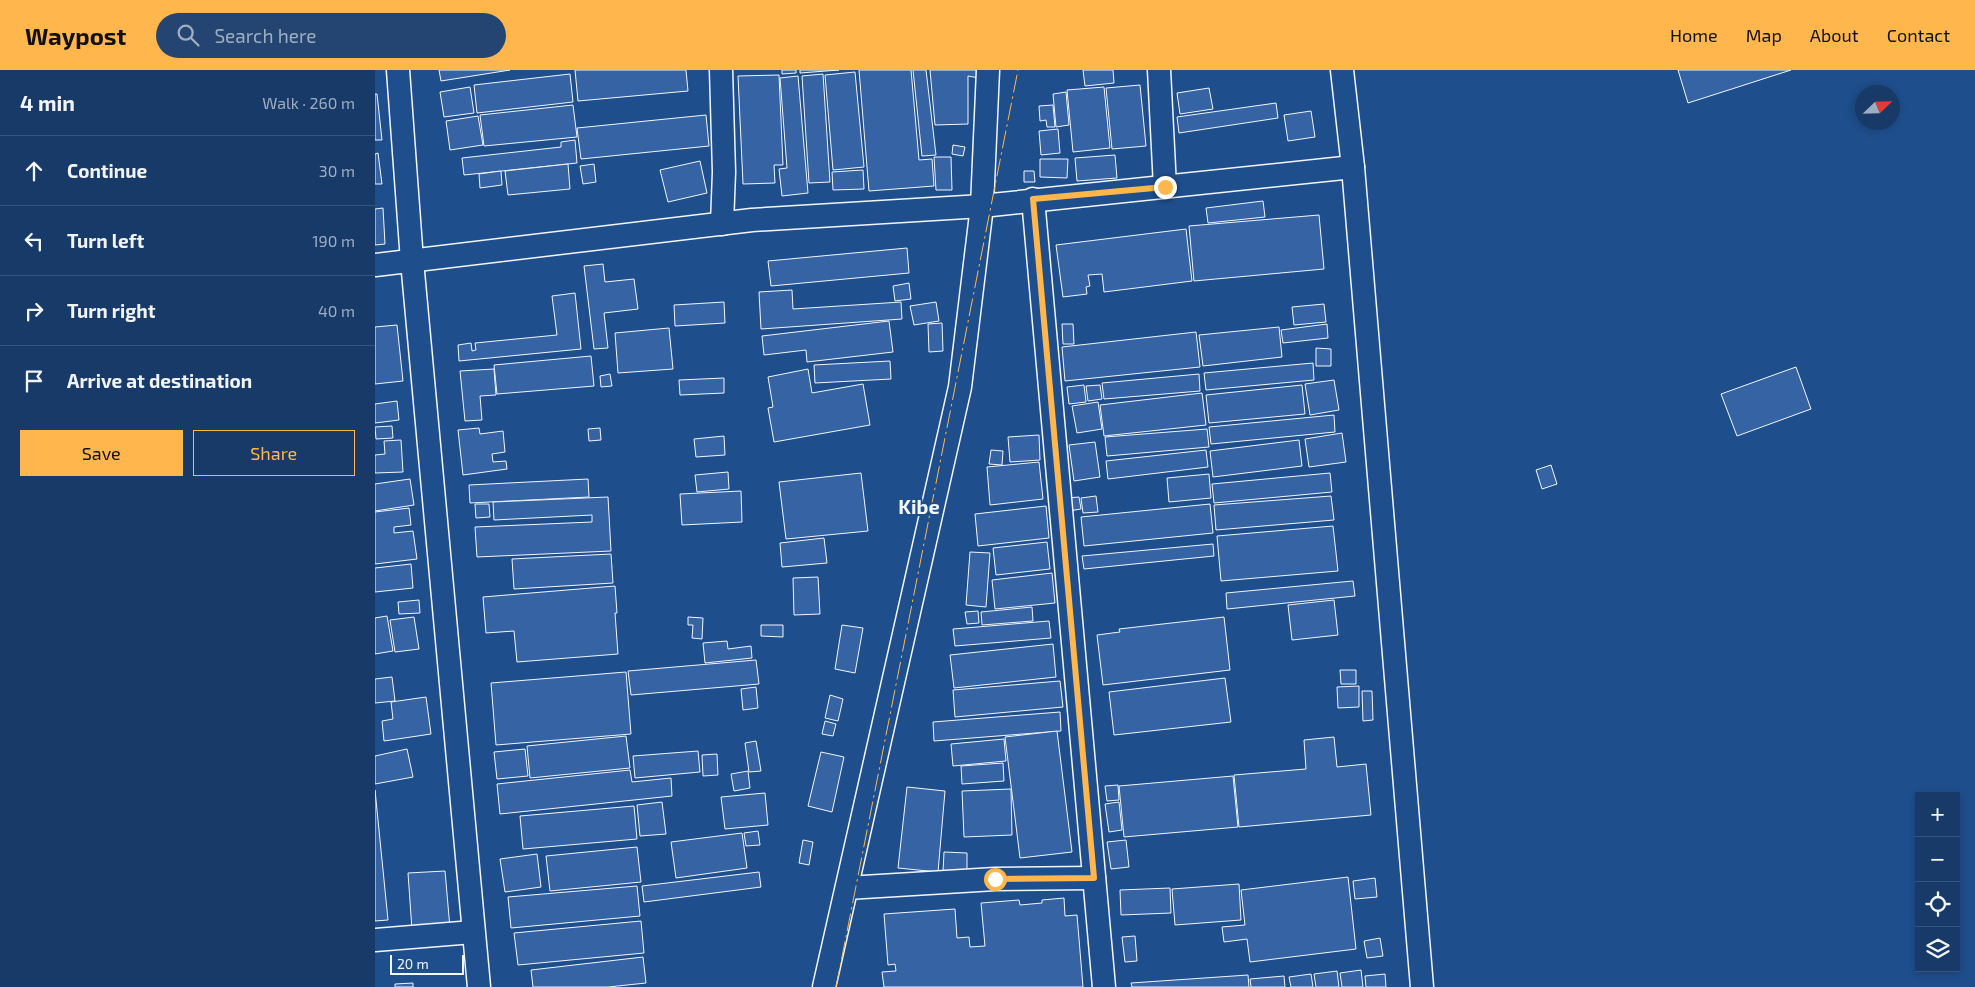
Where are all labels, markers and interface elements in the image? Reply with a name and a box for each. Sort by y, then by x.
search box [156,13,506,58]
text: Waypost [25,21,126,50]
icon: search [174,21,202,49]
text: Search here [214,24,317,47]
text: Home [1670,24,1718,46]
text: Map [1746,24,1782,46]
text: About [1810,24,1859,46]
text: Contact [1887,24,1950,46]
north arrow [1855,85,1900,130]
text: 4 min [20,90,75,115]
text: Walk · 260 m [262,93,355,112]
icon: ahead [20,157,48,185]
text: Continue [67,159,147,182]
text: 30 m [319,161,355,180]
route end [1154,176,1177,199]
icon: left [20,227,48,255]
text: Turn left [67,229,144,252]
text: 190 m [312,231,355,250]
icon: right [20,297,48,325]
text: Turn right [67,299,155,322]
text: 40 m [318,301,355,320]
icon: arrive [20,367,48,395]
text: Arrive at destination [67,369,252,392]
button: Save [20,430,183,476]
button: Share [193,430,355,476]
district label: Kibe [898,494,940,518]
map controls [1915,792,1960,972]
button: + [1915,792,1960,837]
button: − [1915,837,1960,882]
route start [984,868,1007,891]
button: locate [1915,882,1960,927]
button: layers [1915,927,1960,972]
scale bar [390,952,464,975]
text: 20 m [397,955,429,972]

